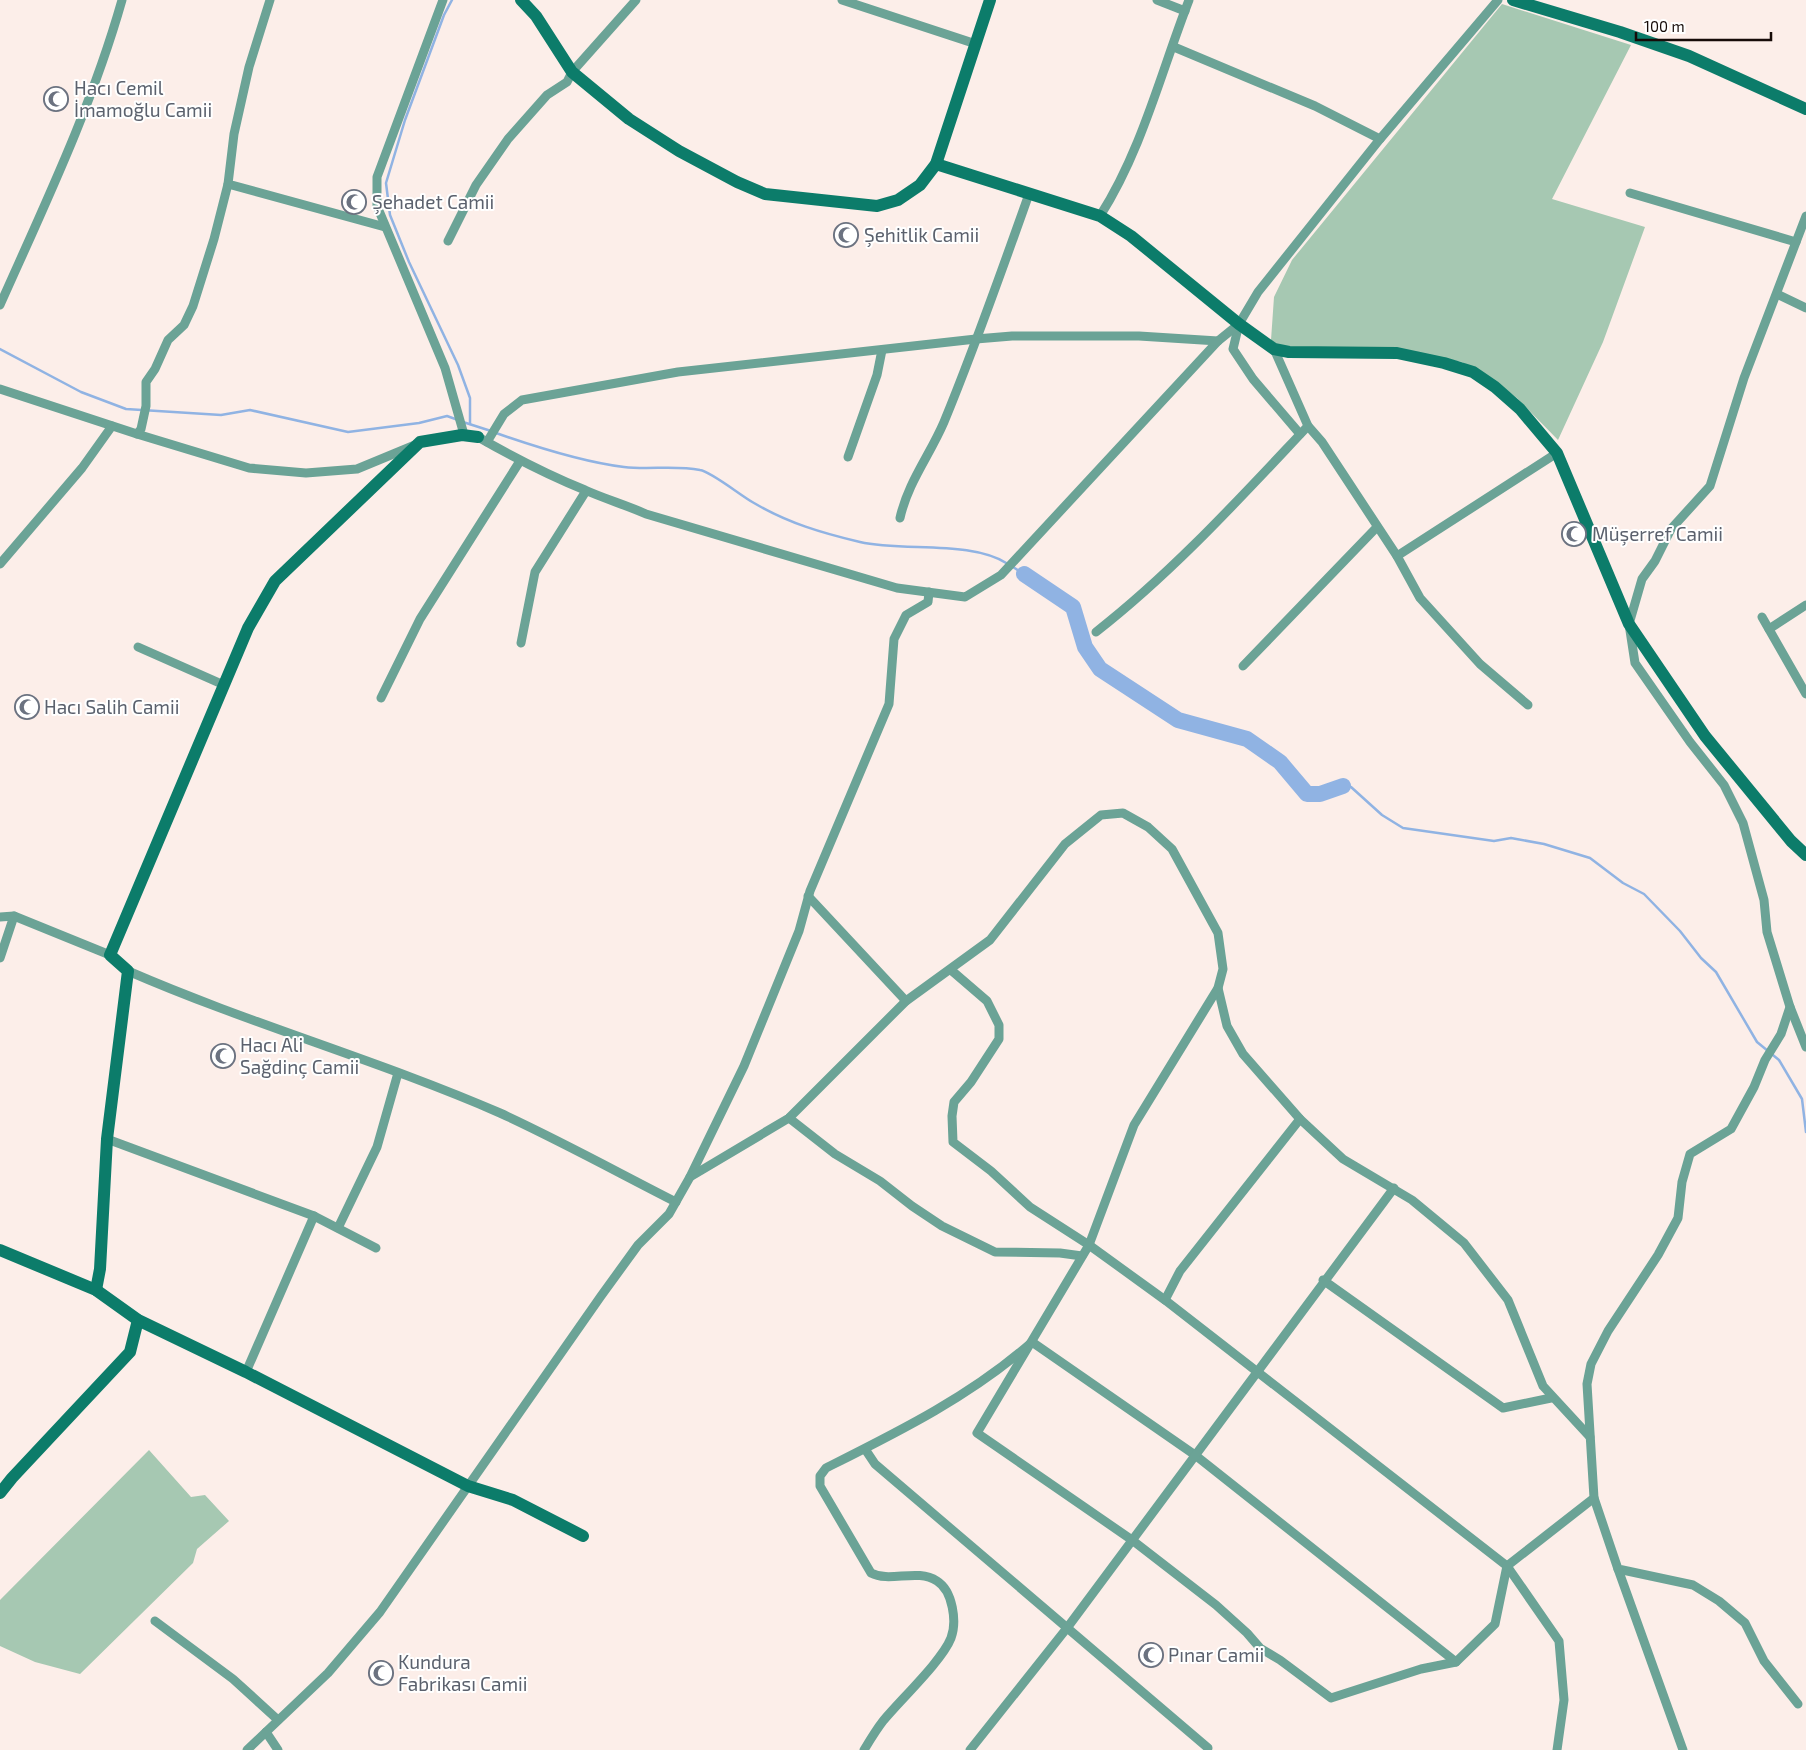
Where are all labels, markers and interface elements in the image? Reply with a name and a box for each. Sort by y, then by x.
scale bar [1636,10,1771,42]
text: 100 m [1644,17,1685,35]
place label: Hacı Cemil İmamoğlu Camii [74,76,212,121]
mosque icon: Hacı Cemil İmamoğlu Camii [43,86,69,112]
mosque icon: Şehadet Camii [341,189,367,215]
place label: Şehadet Camii [372,190,494,214]
mosque icon: Şehitlik Camii [833,222,859,248]
place label: Şehitlik Camii [864,223,979,247]
mosque icon: Müşerref Camii [1561,521,1587,547]
place label: Müşerref Camii [1592,522,1723,546]
mosque icon: Hacı Salih Camii [14,694,40,720]
place label: Hacı Salih Camii [44,695,179,718]
place label: Hacı Ali Sağdinç Camii [240,1033,359,1079]
mosque icon: Hacı Ali Sağdinç Camii [210,1043,236,1069]
mosque icon: Pınar Camii [1138,1642,1164,1668]
place label: Pınar Camii [1168,1643,1264,1666]
place label: Kundura Fabrikası Camii [398,1650,527,1695]
mosque icon: Kundura Fabrikası Camii [368,1660,394,1686]

